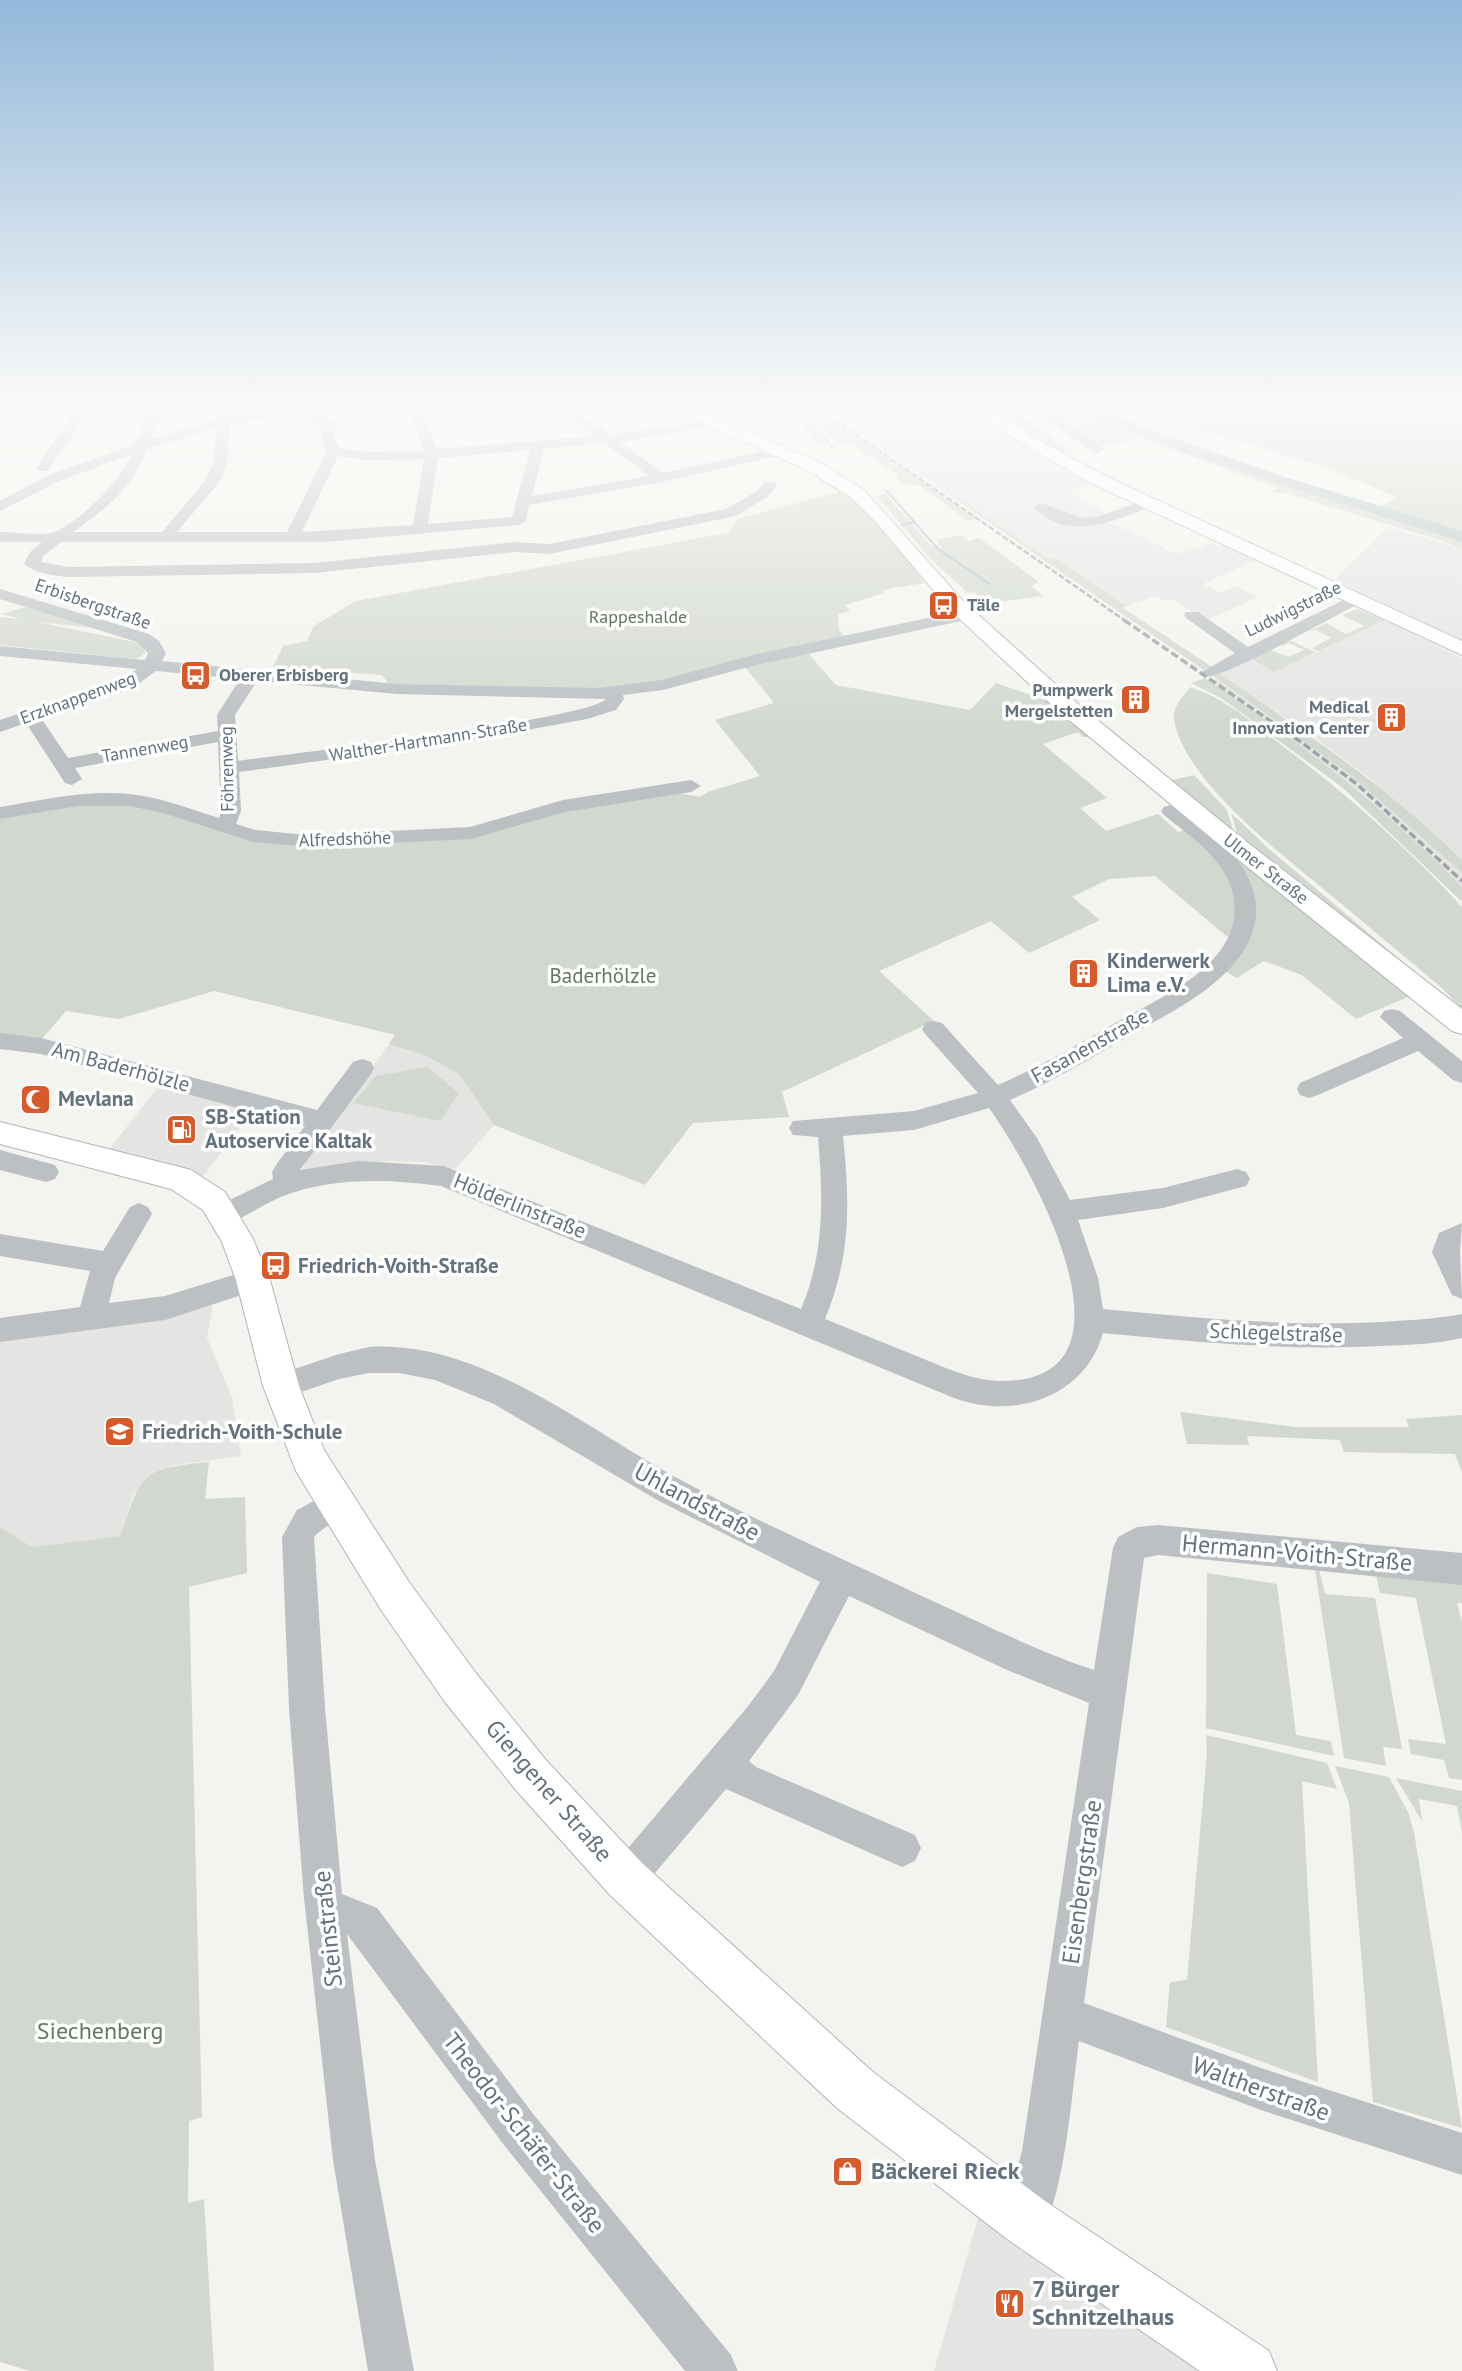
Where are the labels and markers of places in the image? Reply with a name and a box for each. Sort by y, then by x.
bus stop icon: Täle [927,588,961,622]
place label: Täle [967,593,1000,616]
bus stop icon: Oberer Erbisberg [179,658,213,692]
place label: Oberer Erbisberg [219,663,349,686]
place label: Pumpwerk Mergelstetten [1005,678,1113,722]
building icon: Pumpwerk Mergelstetten [1119,683,1153,717]
place label: Medical Innovation Center [1232,695,1370,739]
building icon: Medical Innovation Center [1375,700,1409,734]
place label: Kinderwerk Lima e.V. [1107,947,1210,998]
building icon: Kinderwerk Lima e.V. [1067,956,1101,990]
mosque icon: Mevlana [18,1082,52,1116]
place label: Mevlana [58,1085,134,1112]
place label: SB-Station Autoservice Kaltak [205,1103,373,1154]
fuel station icon: SB-Station Autoservice Kaltak [165,1112,199,1146]
bus stop icon: Friedrich-Voith-Straße [258,1249,292,1283]
place label: Friedrich-Voith-Straße [298,1252,499,1279]
school or university icon: Friedrich-Voith-Schule [102,1415,136,1449]
place label: Friedrich-Voith-Schule [142,1418,342,1445]
shop icon: Bäckerei Rieck [831,2154,865,2188]
place label: Bäckerei Rieck [871,2155,1020,2186]
place label: 7 Bürger Schnitzelhaus [1032,2273,1174,2332]
restaurant icon: 7 Bürger Schnitzelhaus [992,2286,1026,2320]

